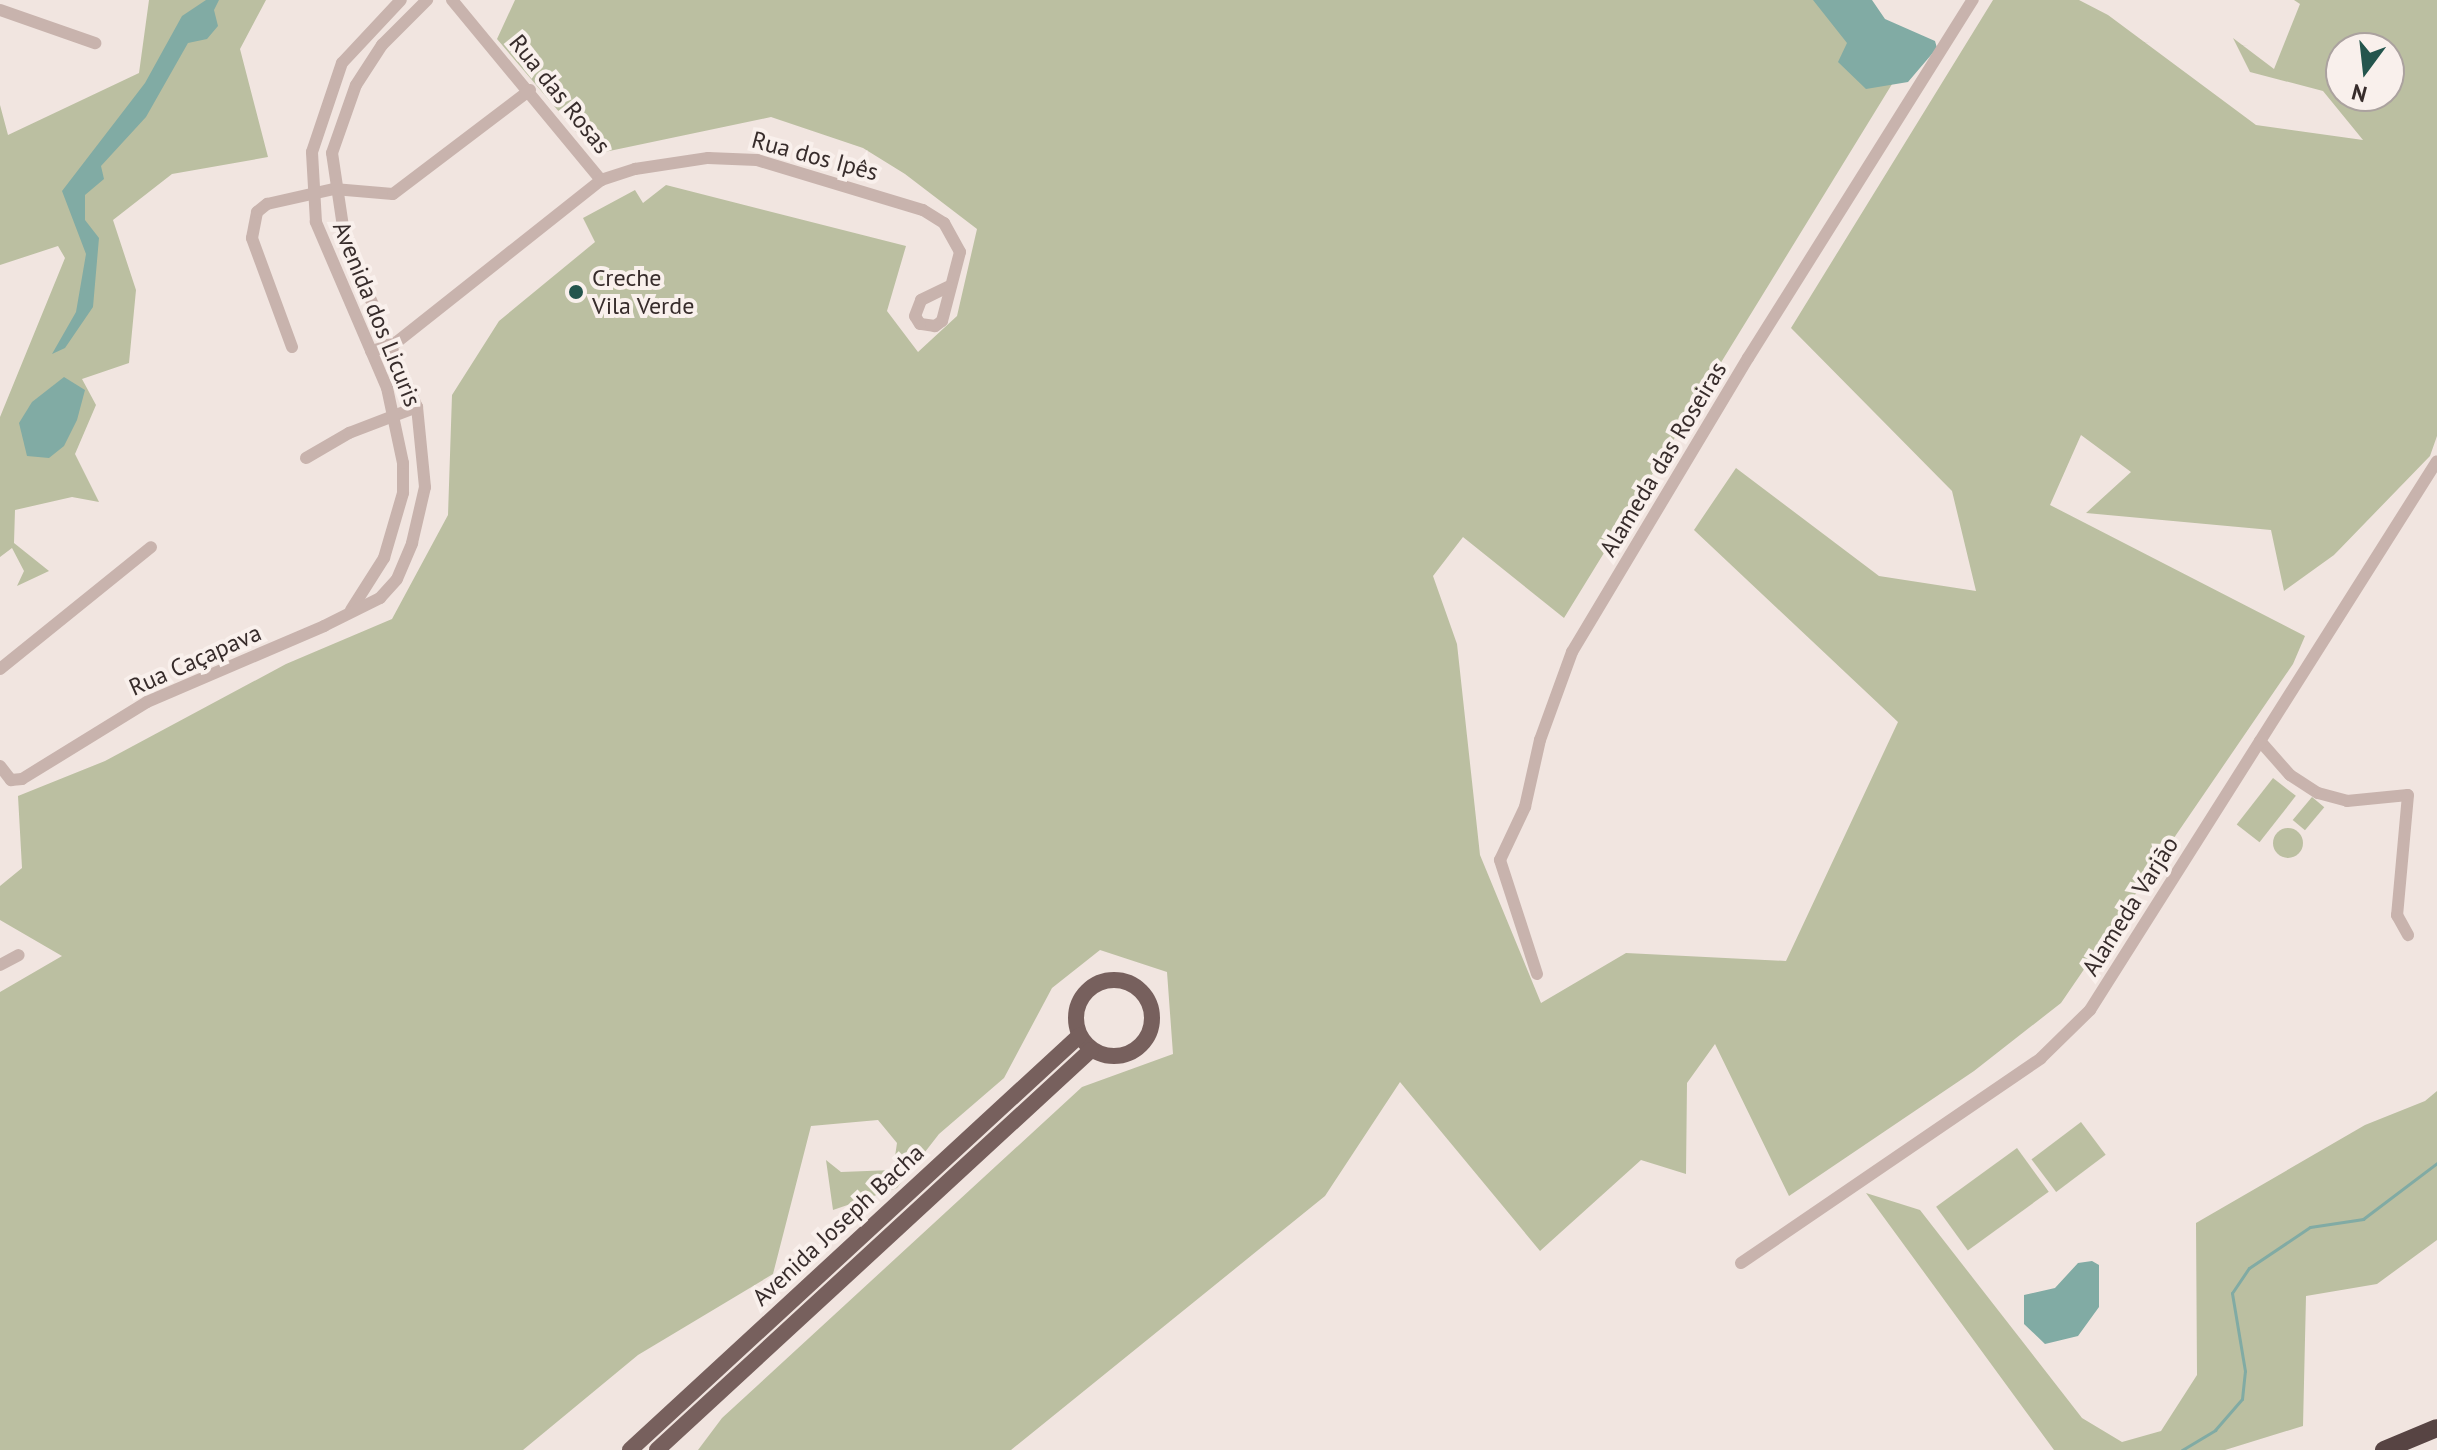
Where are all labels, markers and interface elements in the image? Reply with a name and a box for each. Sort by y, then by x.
street label: Rua das Rosas [503,29,617,159]
north arrow [2325,32,2405,112]
text: N [2349,78,2370,109]
street label: Rua dos Ipês [749,125,881,187]
street label: Avenida dos Licuris [327,217,427,411]
place label: Creche Vila Verde [592,264,695,320]
marker: Creche Vila Verde [567,283,585,301]
street label: Alameda das Roseiras [1593,356,1733,562]
street label: Rua Caçapava [124,618,266,702]
street label: Alameda Varjão [2076,831,2184,981]
street label: Avenida Joseph Bacha [746,1138,930,1312]

